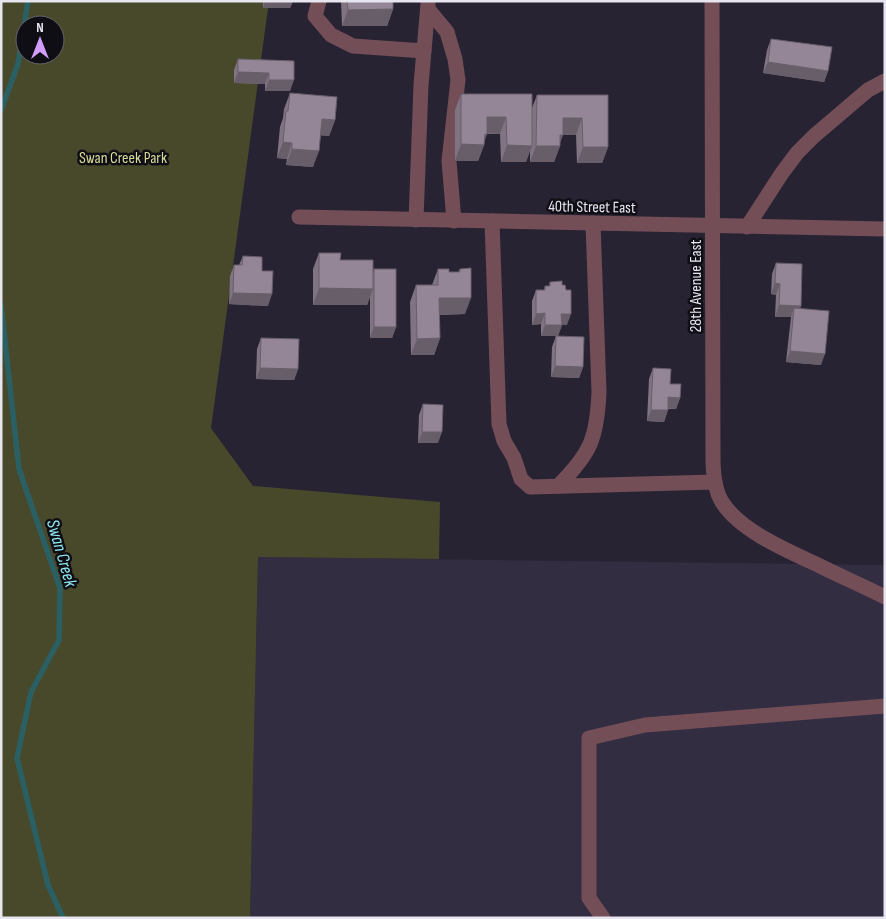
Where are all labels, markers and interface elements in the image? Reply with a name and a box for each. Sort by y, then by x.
north arrow [15,15,65,65]
text: N [36,19,44,36]
park label: Swan Creek Park [79,149,167,168]
street label: 40th Street East [548,197,636,218]
street label: 28th Avenue East [687,240,706,332]
water label: Swan Creek [42,517,81,591]

